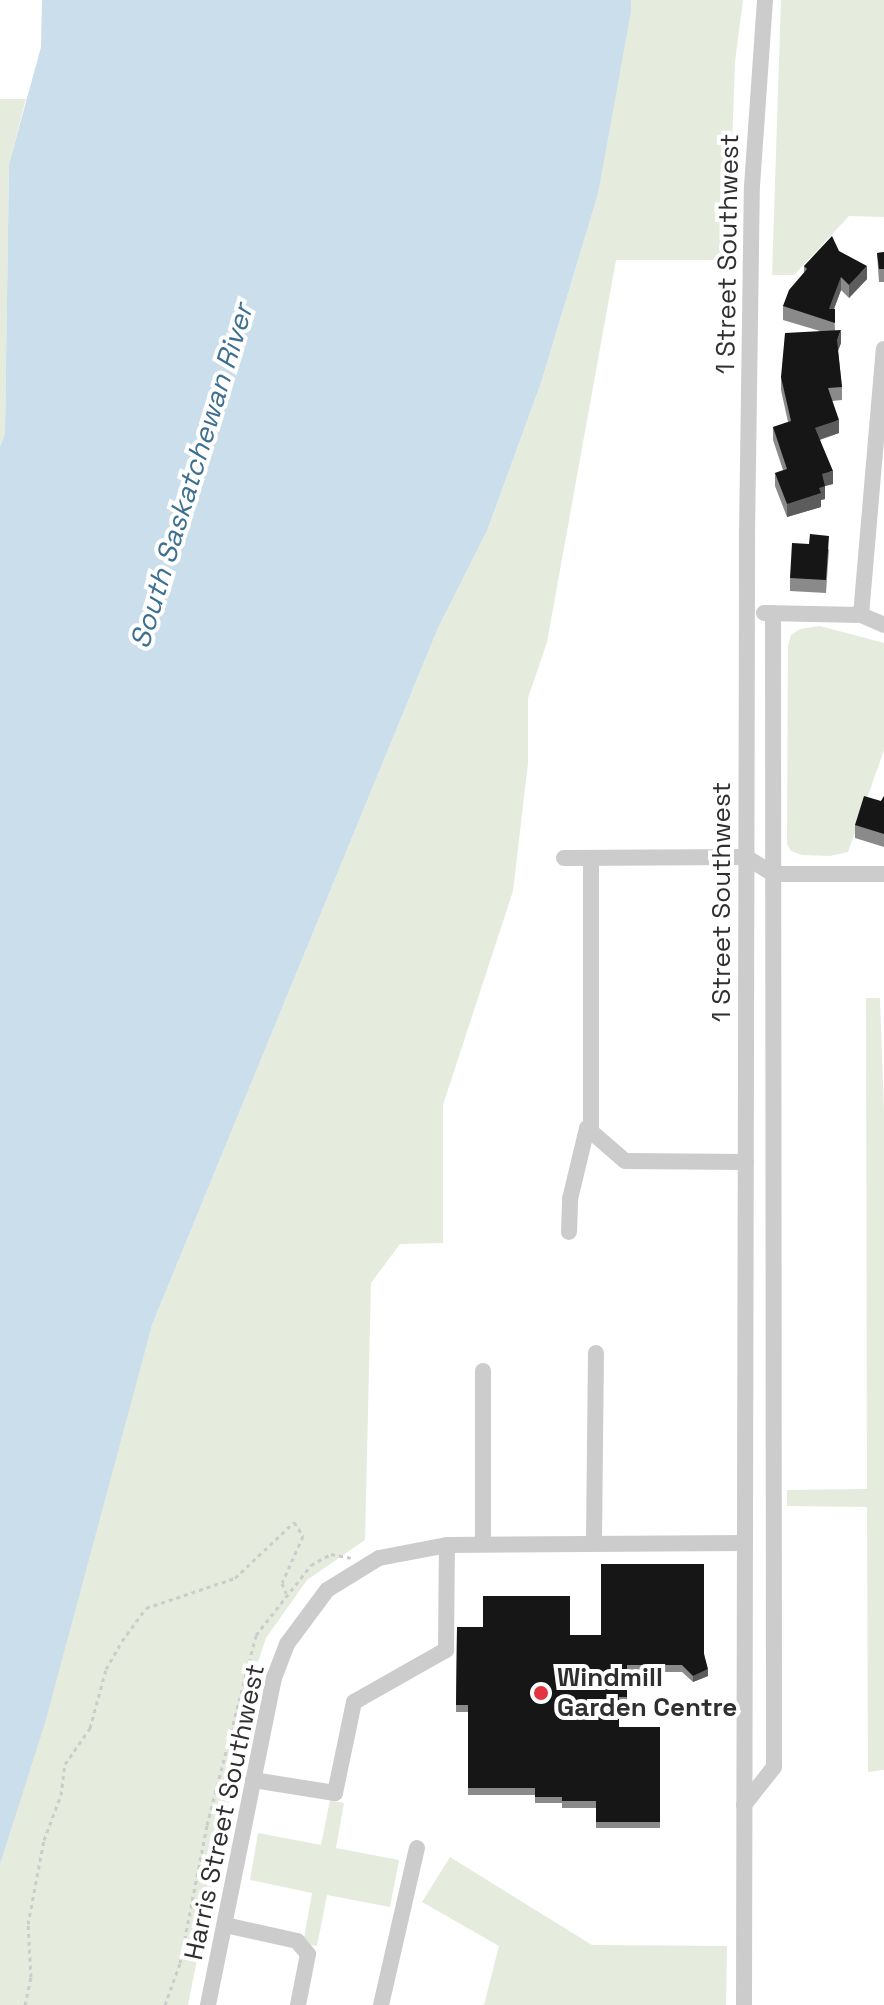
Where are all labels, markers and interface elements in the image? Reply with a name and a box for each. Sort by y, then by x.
street label: 1 Street Southwest [710,133,746,375]
water label: South Saskatchewan River [123,300,259,652]
street label: 1 Street Southwest [706,782,738,1022]
street label: Harris Street Southwest [178,1661,272,1963]
place label: Windmill Garden Centre [557,1662,737,1724]
marker: Windmill Garden Centre [532,1684,550,1702]

